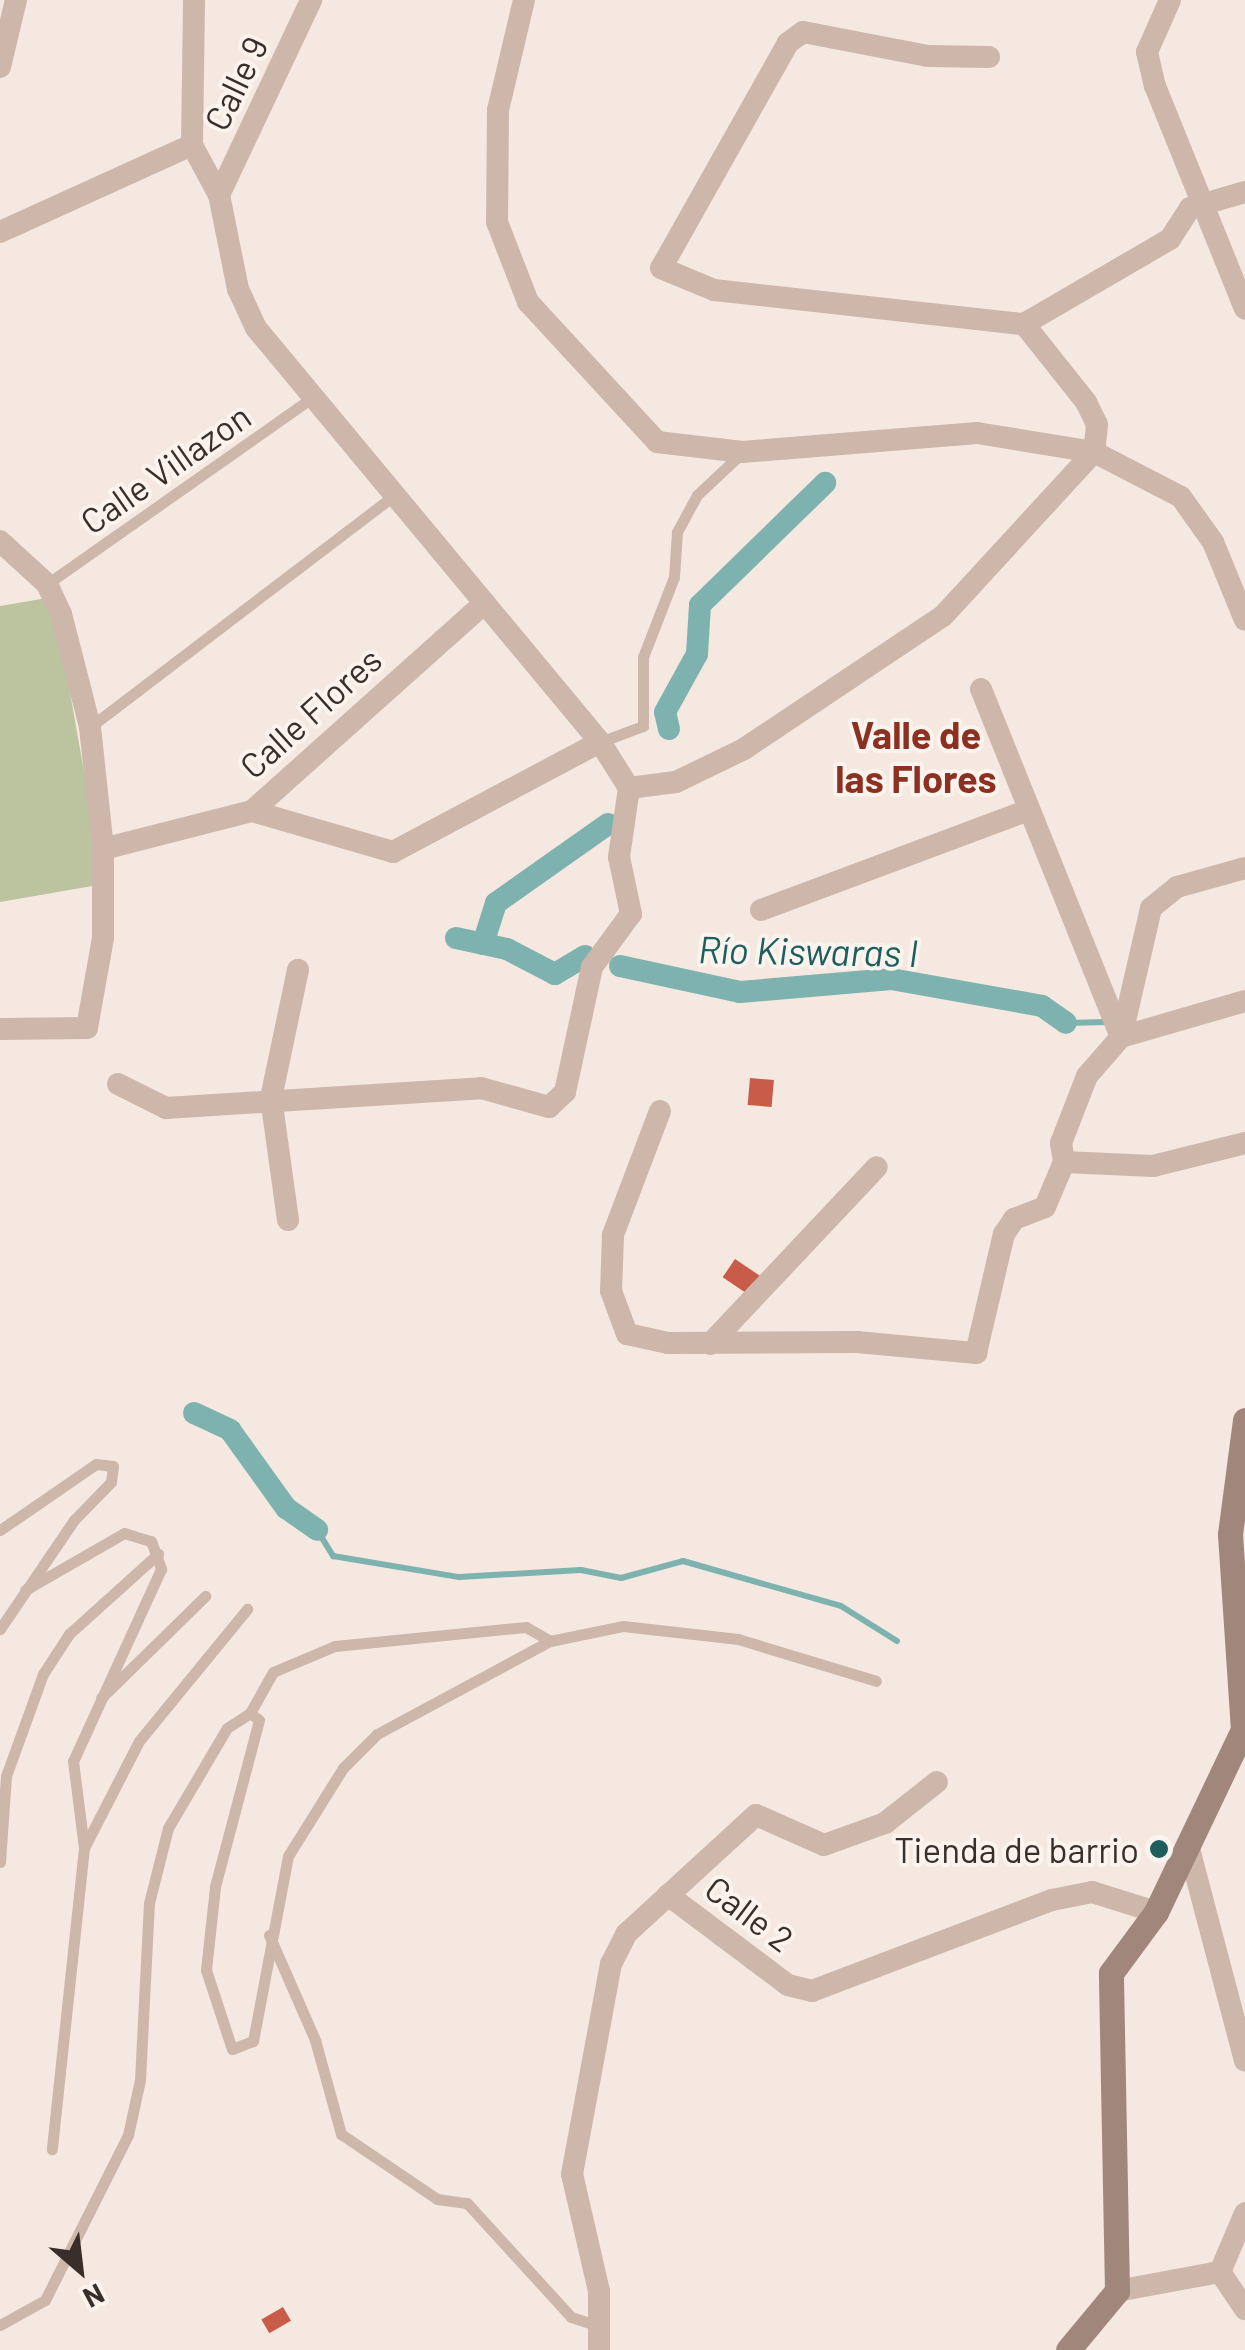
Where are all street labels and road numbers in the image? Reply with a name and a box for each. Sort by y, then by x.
street label: Calle 9 [194,29,276,137]
street label: Calle Villazon [72,394,258,542]
street label: Calle Flores [231,638,389,786]
street label: Calle 2 [698,1866,802,1960]

